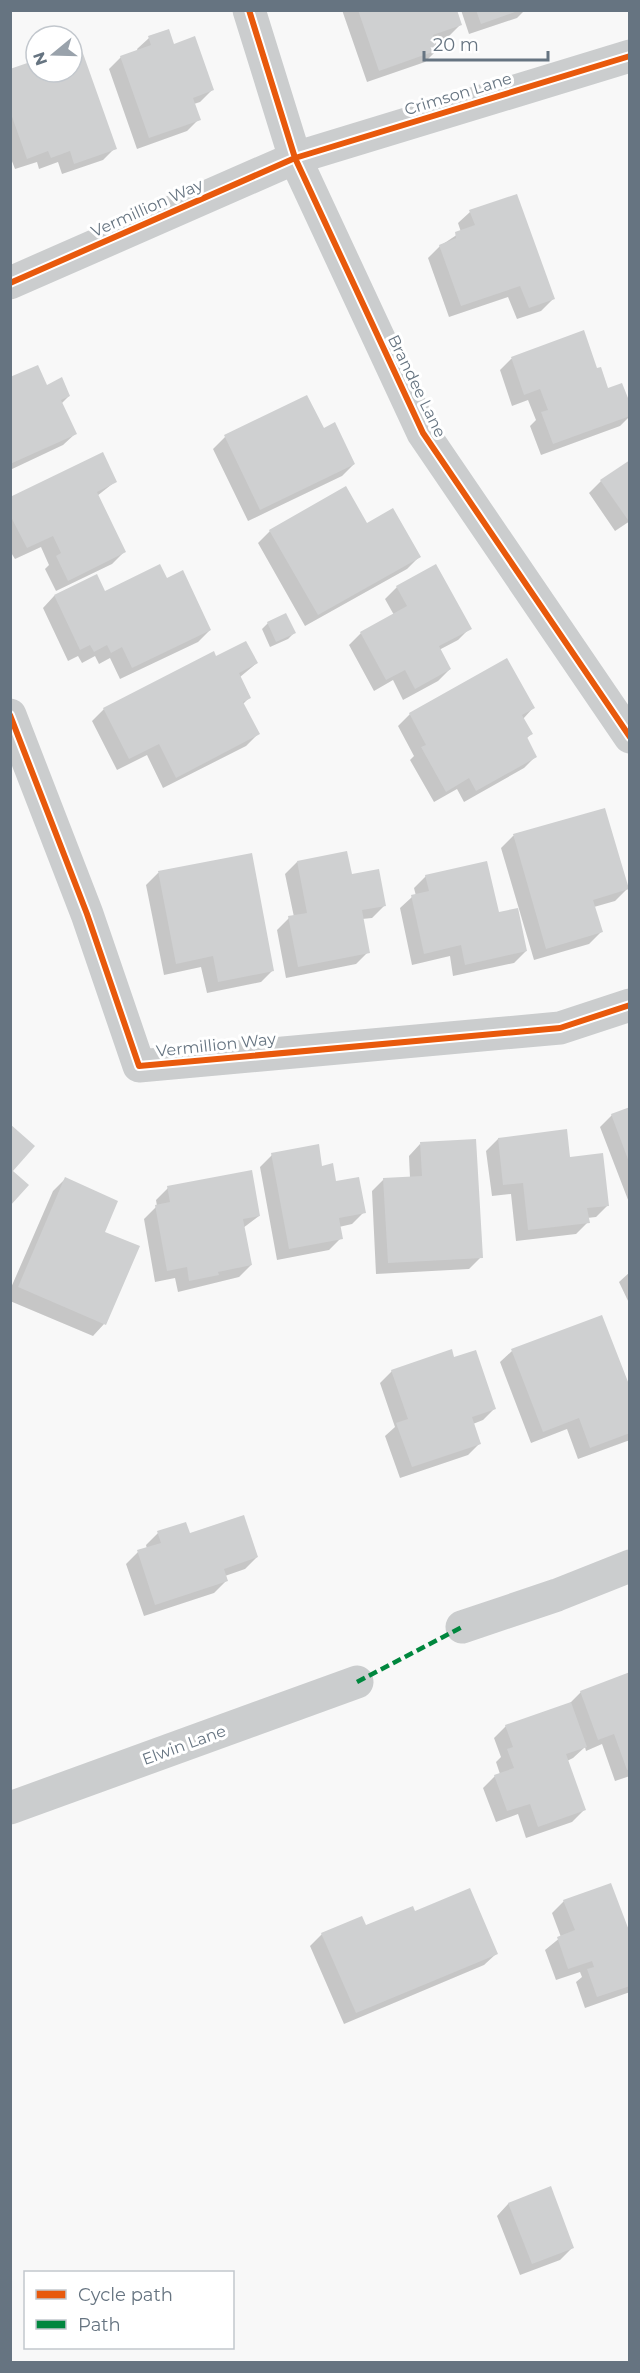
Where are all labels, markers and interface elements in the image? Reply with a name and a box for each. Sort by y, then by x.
north arrow [24,24,84,84]
scale bar [424,24,548,62]
text: 20 m [433,34,479,56]
text: N [29,50,51,68]
street label: Crimson Lane [402,69,514,119]
street label: Vermillion Way [88,175,206,241]
street label: Brandee Lane [384,332,450,440]
street label: Vermillion Way [155,1029,277,1061]
street label: Elwin Lane [140,1721,228,1769]
legend [24,2271,234,2349]
text: Cycle path [78,2284,173,2306]
text: Path [78,2314,121,2336]

